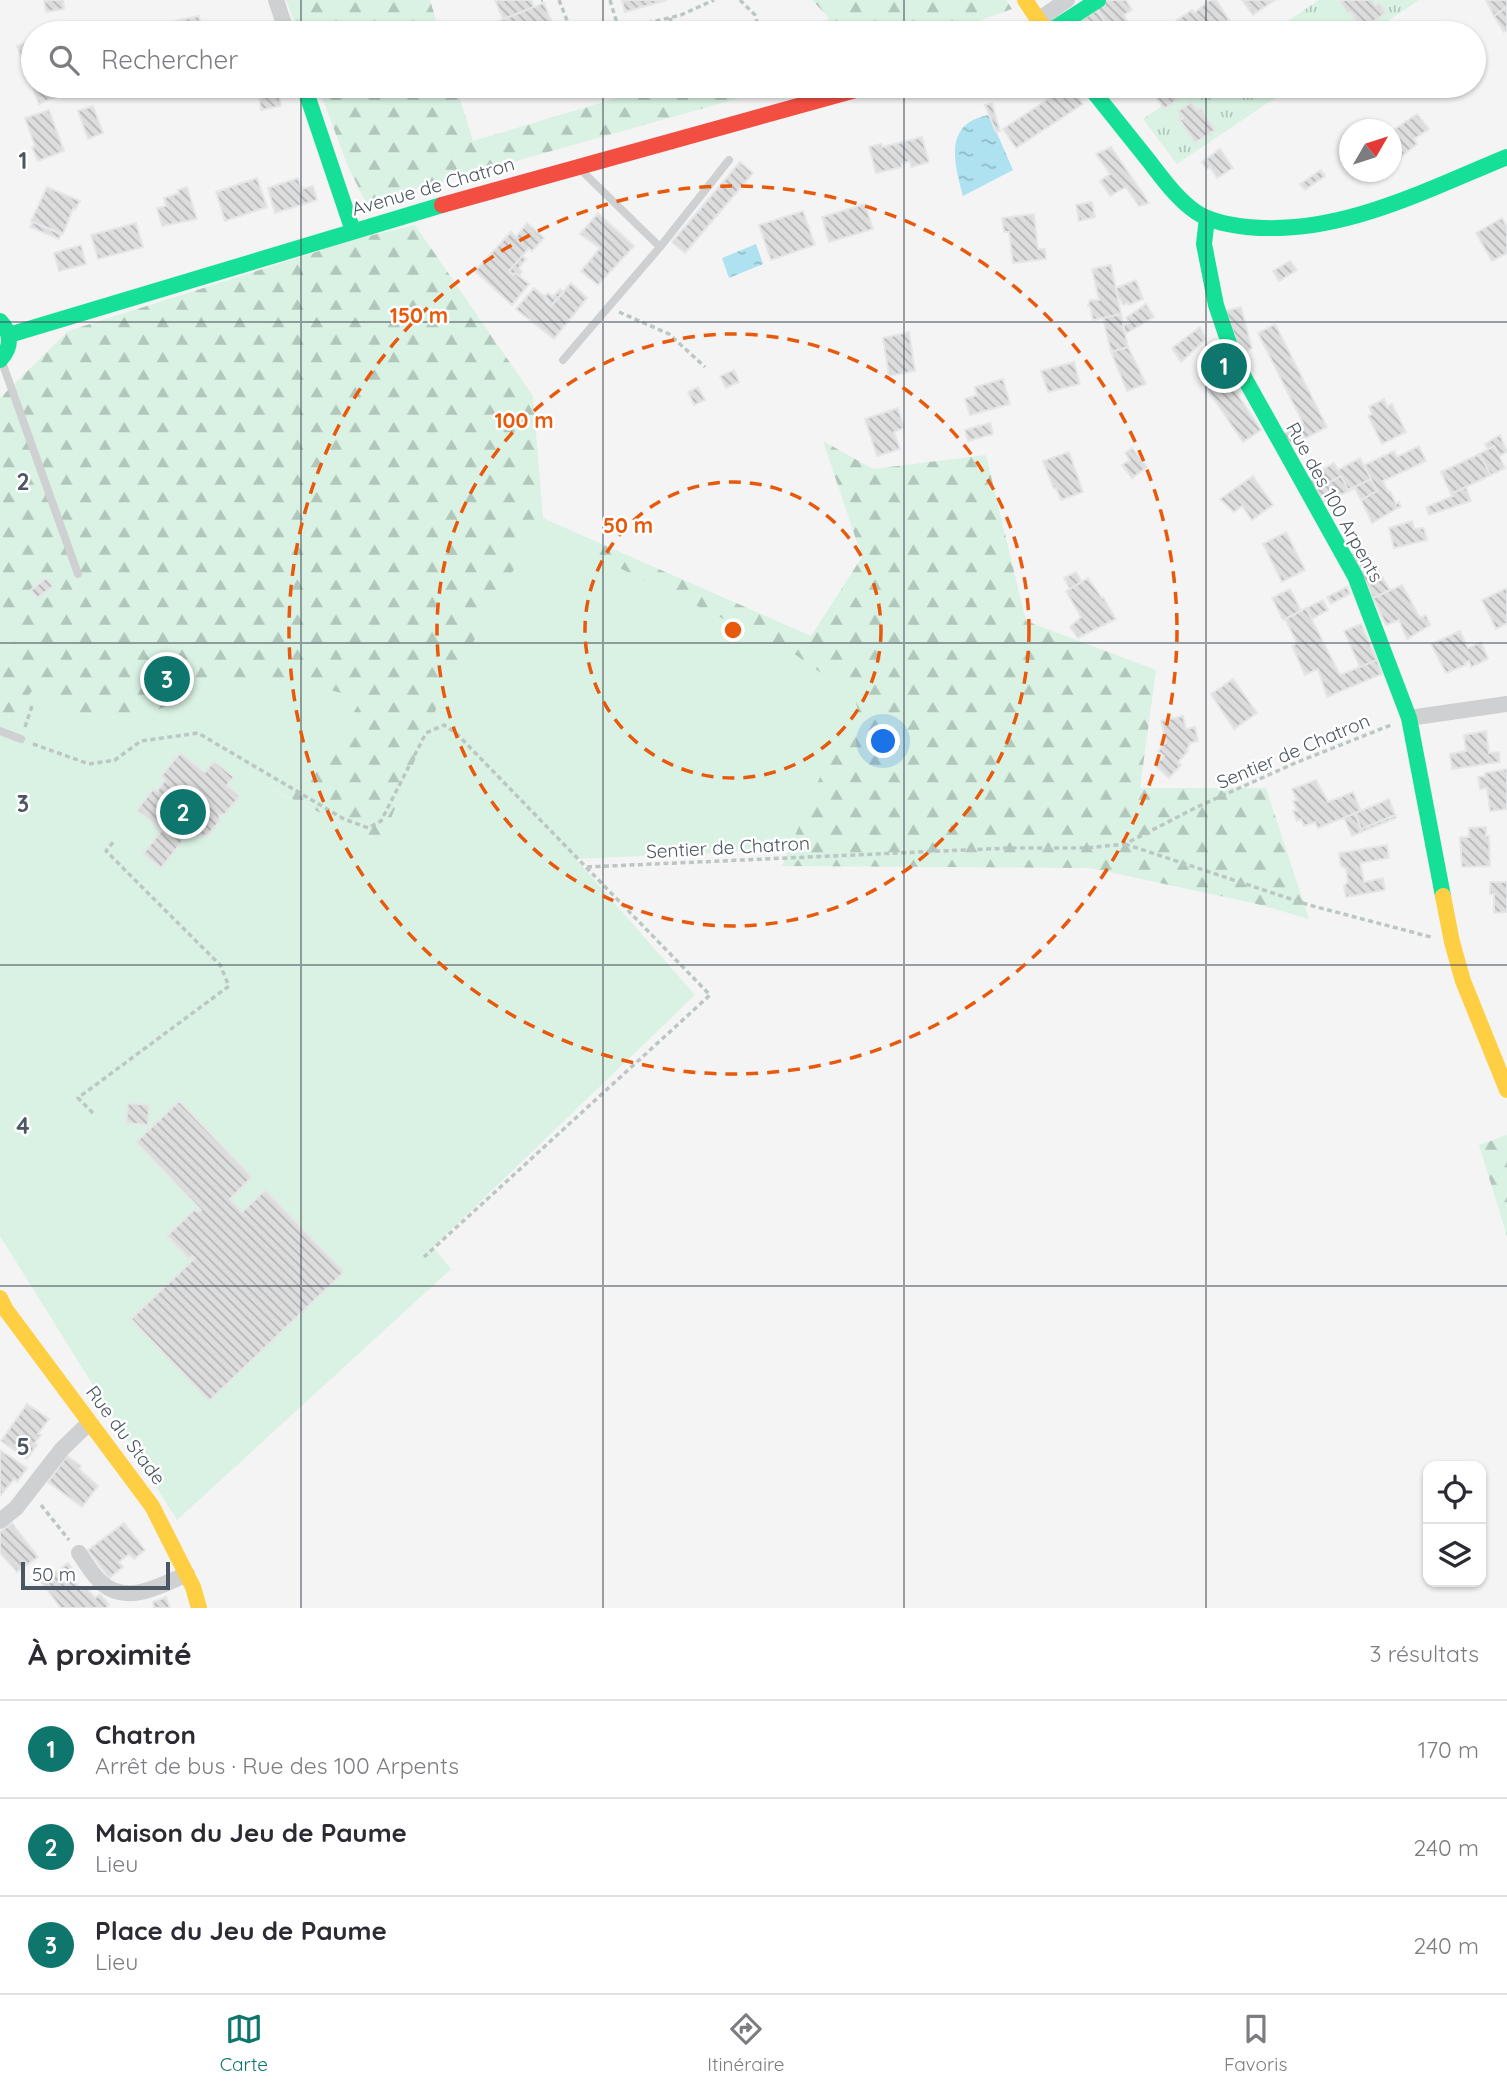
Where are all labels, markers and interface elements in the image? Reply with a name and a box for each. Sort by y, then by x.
search box [21,21,1486,98]
icon: search [45,41,83,79]
text: Rechercher [101,43,238,76]
north arrow [1339,119,1402,182]
text: 1 [19,146,27,175]
street label: Avenue de Chatron [349,151,517,221]
text: 150 m [390,302,448,328]
pin: 1 [1201,340,1247,392]
text: 100 m [494,407,554,433]
street label: Rue des 100 Arpents [1281,418,1389,586]
text: 2 [16,467,30,496]
text: 50 m [603,512,653,538]
centre of rings [721,618,745,642]
pin: 3 [144,653,190,705]
street label: Sentier de Chatron [1213,708,1373,794]
your location [866,724,900,758]
pin: 2 [160,786,206,838]
text: 3 [17,789,29,818]
street label: Sentier de Chatron [645,831,811,863]
text: 4 [16,1111,30,1140]
street label: Rue du Stade [81,1381,171,1489]
text: 5 [16,1432,30,1461]
map controls [1423,1461,1486,1587]
button: locate [1423,1461,1486,1524]
button: layers [1423,1524,1486,1587]
scale bar [21,1559,170,1591]
text: 50 m [32,1562,76,1586]
text: À proximité [28,1635,192,1673]
text: 3 résultats [1369,1639,1479,1668]
text: Chatron [95,1718,196,1751]
text: 1 [47,1735,55,1764]
text: 170 m [1418,1735,1479,1764]
text: Arrêt de bus · Rue des 100 Arpents [95,1751,459,1780]
text: Maison du Jeu de Paume [95,1816,407,1849]
text: 2 [44,1833,58,1862]
text: 240 m [1414,1833,1479,1862]
text: Lieu [95,1849,138,1878]
text: Place du Jeu de Paume [95,1914,387,1947]
text: 3 [45,1931,57,1960]
text: 240 m [1414,1931,1479,1960]
text: Lieu [95,1947,138,1976]
tab: Carte [220,2010,268,2076]
tab: Itinéraire [707,2010,785,2076]
tab: Favoris [1224,2010,1287,2076]

